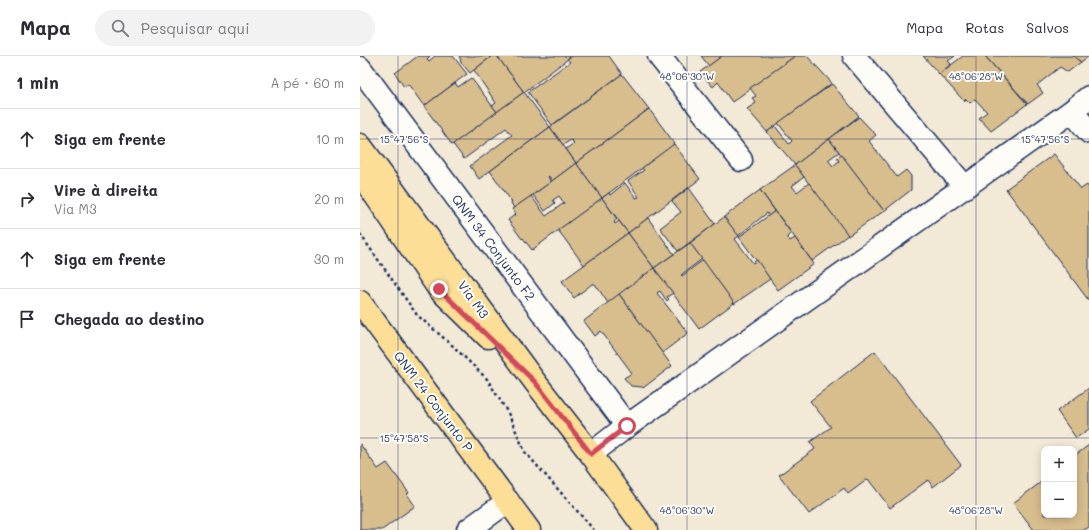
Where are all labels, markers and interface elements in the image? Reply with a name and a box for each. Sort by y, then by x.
search box [95,10,375,46]
text: Mapa [20,15,71,40]
icon: search [109,17,131,39]
text: Pesquisar aqui [141,18,250,38]
text: Mapa [906,18,943,37]
text: Rotas [965,18,1004,37]
text: Salvos [1026,18,1069,37]
text: 48°06'30"W [660,69,714,83]
text: 48°06'28"W [949,69,1003,83]
text: 1 min [16,71,59,93]
text: A pé · 60 m [270,74,344,91]
icon: ahead [16,128,38,150]
text: Siga em frente [54,129,166,149]
text: 10 m [316,130,344,147]
text: 15°47'56"S [380,132,429,146]
text: 15°47'56"S [1021,132,1070,146]
text: Vire à direita [54,180,158,200]
icon: right [16,188,38,210]
text: 20 m [314,190,344,207]
street label: QNM 34 Conjunto F2 [448,191,540,303]
text: Via M3 [54,200,97,217]
icon: ahead [16,248,38,270]
text: Siga em frente [54,249,166,269]
text: 30 m [314,250,344,267]
street label: Via M3 [455,277,494,322]
route end [430,280,448,298]
icon: arrive [16,308,38,330]
text: Chegada ao destino [54,309,204,329]
street label: QNM 24 Conjunto P [391,347,477,455]
route start [618,417,636,435]
text: 15°47'58"S [380,431,429,445]
map controls [1041,446,1077,518]
button: + [1041,446,1077,482]
button: − [1041,482,1077,518]
text: 48°06'30"W [660,503,714,517]
text: 48°06'28"W [949,503,1003,517]

